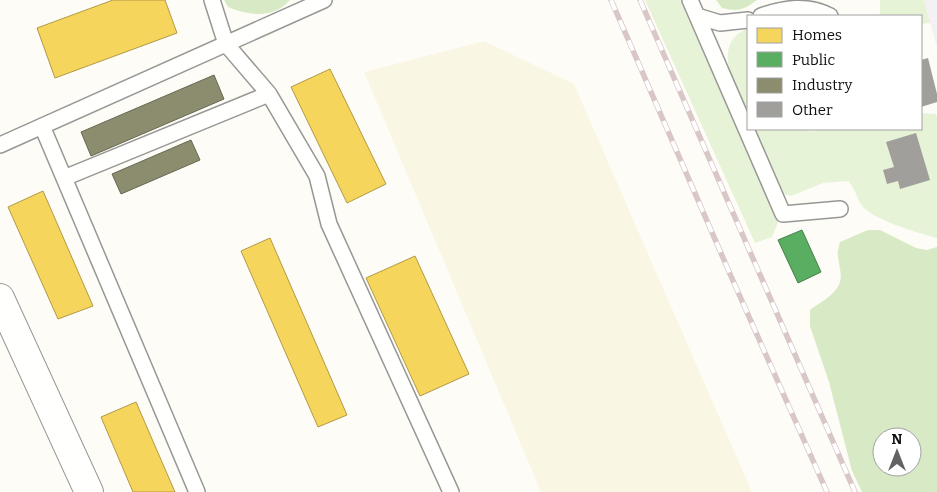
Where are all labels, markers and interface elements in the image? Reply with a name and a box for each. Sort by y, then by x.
legend [747,15,922,130]
text: Homes [792,26,842,44]
text: Public [792,51,836,69]
text: Industry [792,76,852,94]
text: Other [792,101,833,119]
north arrow [872,427,922,477]
text: N [892,431,903,448]

